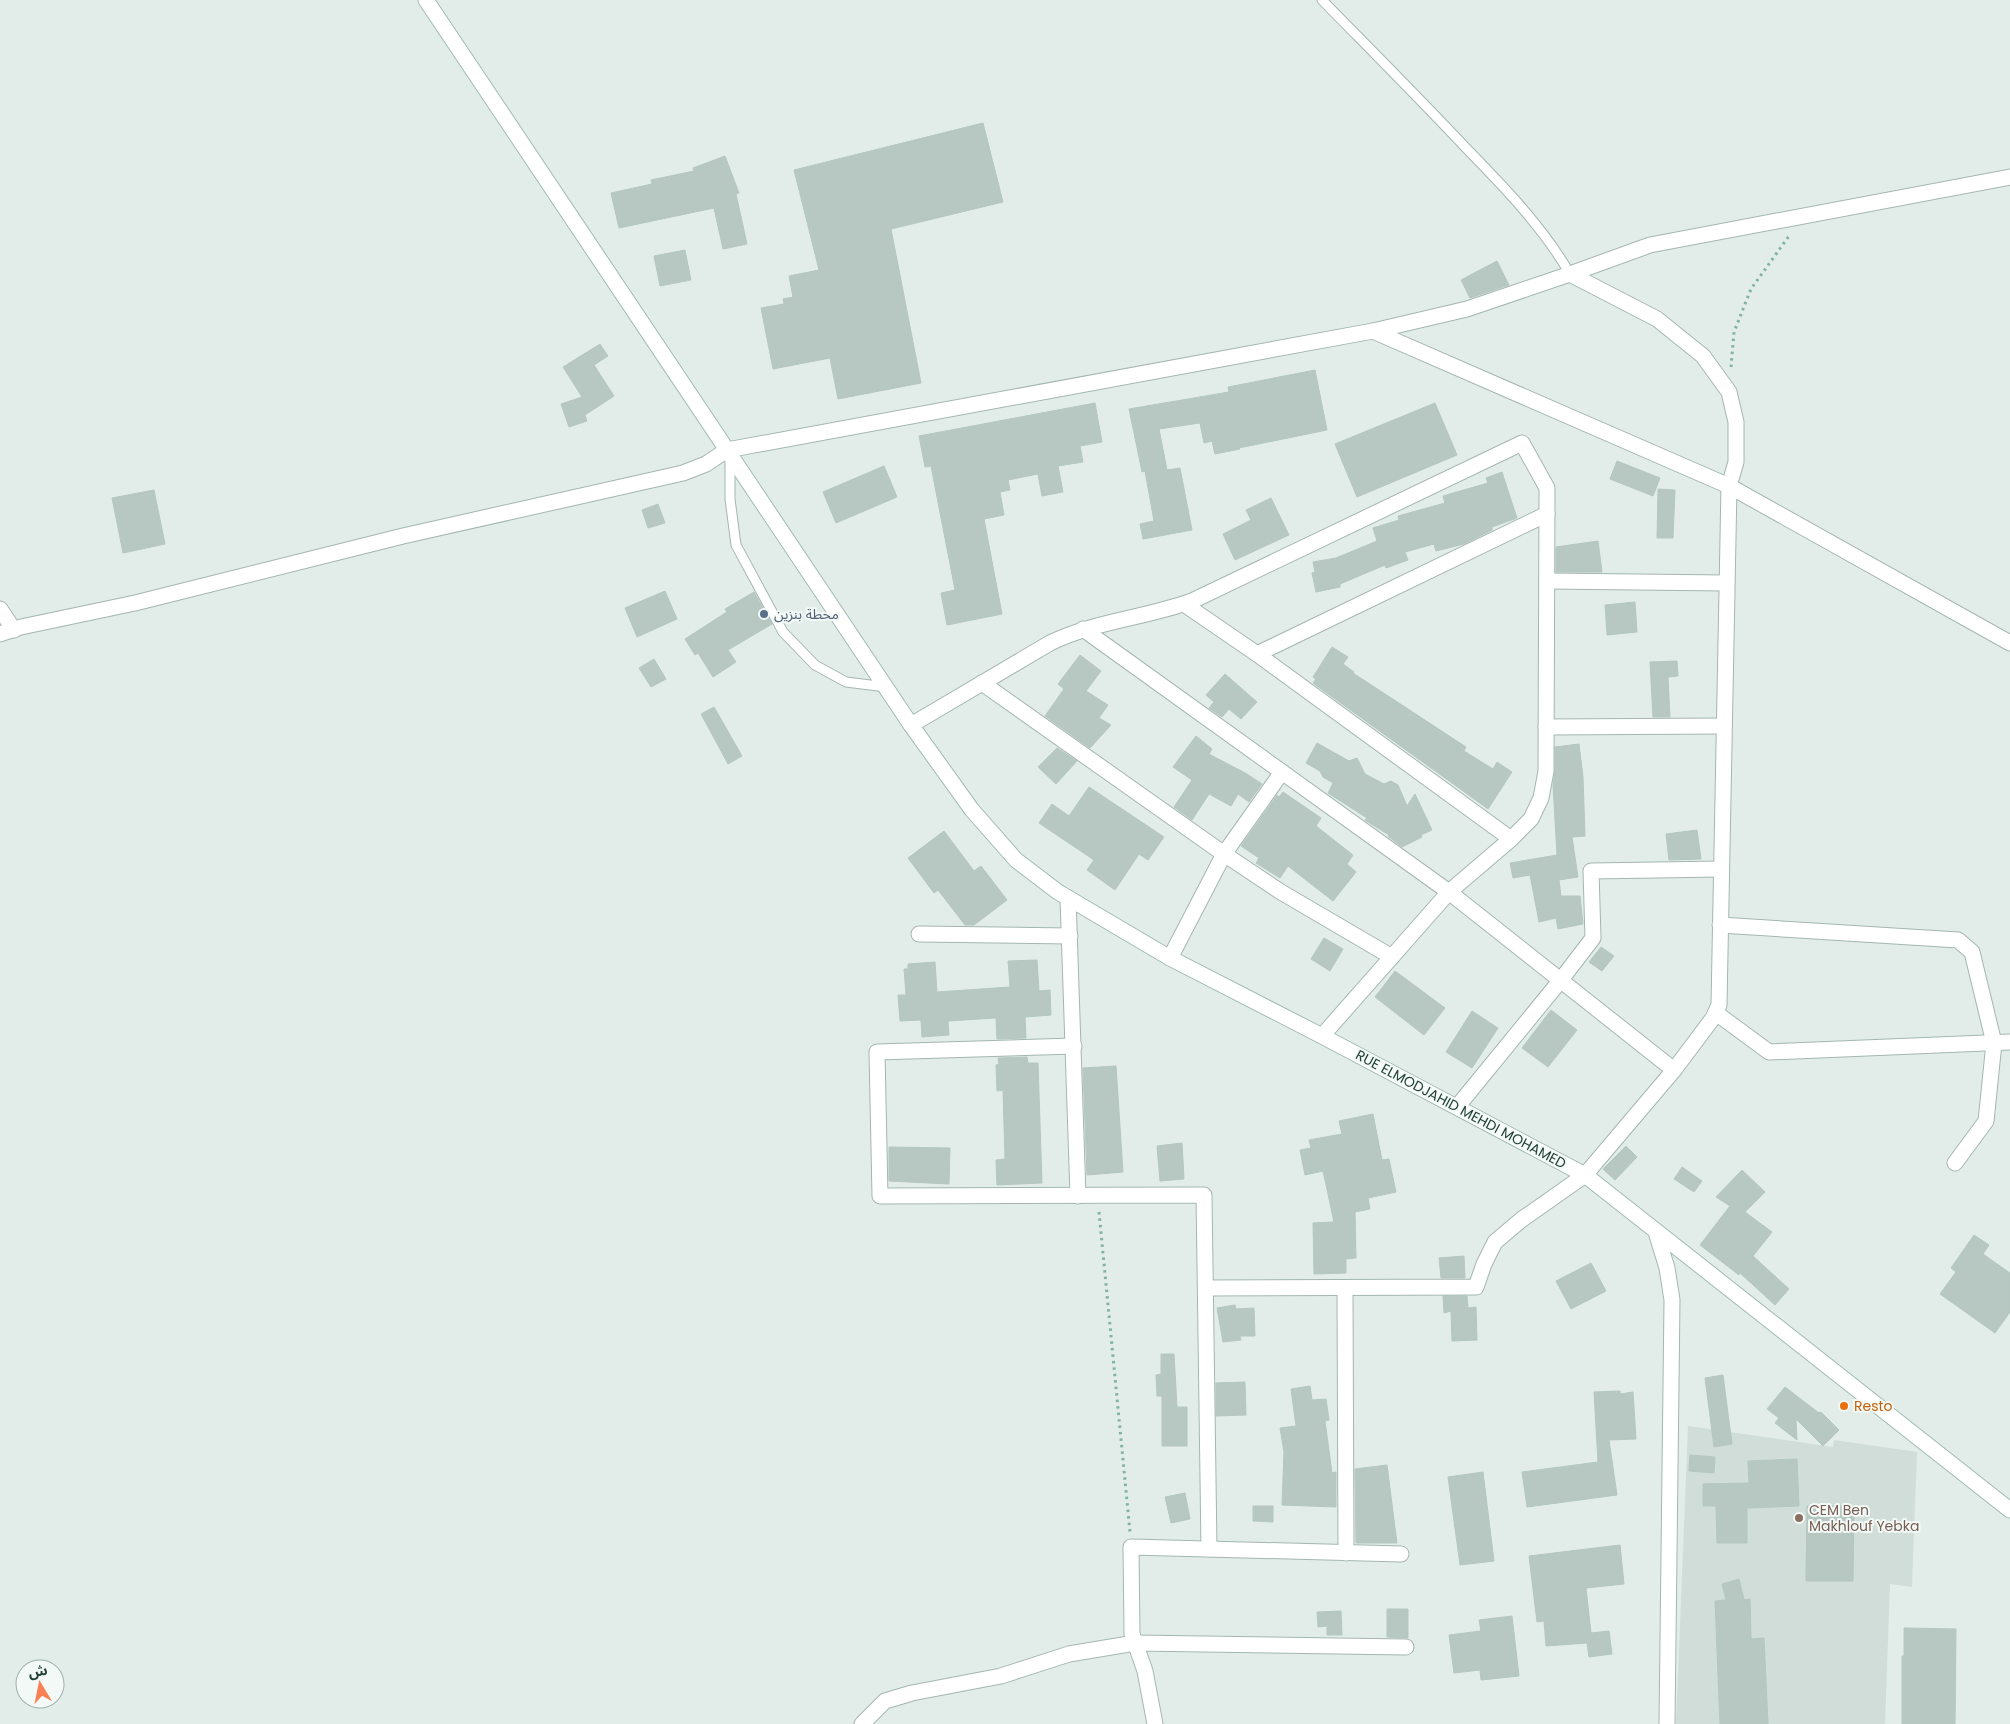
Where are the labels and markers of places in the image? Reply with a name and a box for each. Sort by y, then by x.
place label: محطة بنزين [774,604,839,624]
marker: محطة بنزين [758,608,770,620]
place label: Resto [1854,1396,1893,1416]
marker: Resto [1838,1400,1850,1412]
place label: CEM Ben Makhlouf Yebka [1809,1500,1919,1536]
marker: CEM Ben Makhlouf Yebka [1793,1512,1805,1524]

